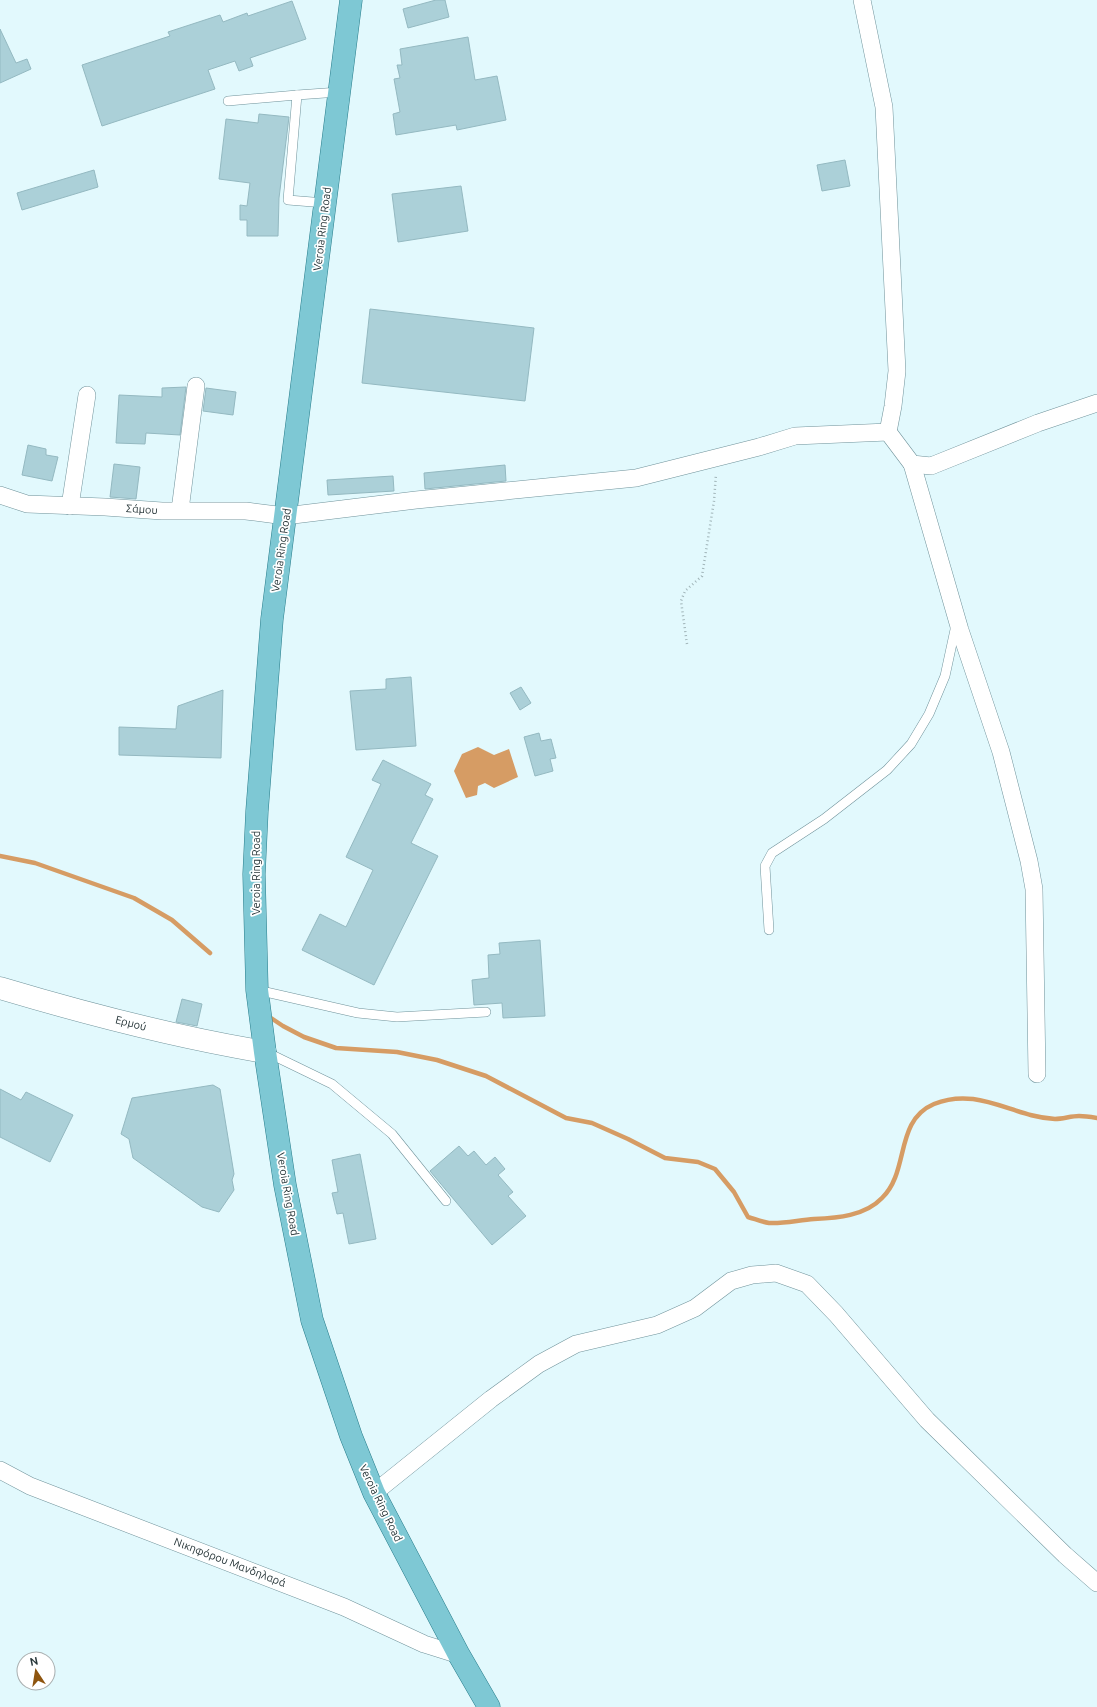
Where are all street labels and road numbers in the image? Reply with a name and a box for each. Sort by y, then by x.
street label: Verοia Ring Road [311,187,333,271]
street label: Σάμου [126,502,158,516]
street label: Verοia Ring Road [269,508,293,592]
street label: Verοia Ring Road [250,831,262,915]
street label: Ερμού [114,1013,148,1033]
street label: Verοia Ring Road [275,1152,301,1236]
street label: Verοia Ring Road [357,1463,405,1543]
street label: Νικηφόρου Μανδηλαρά [172,1535,288,1589]

